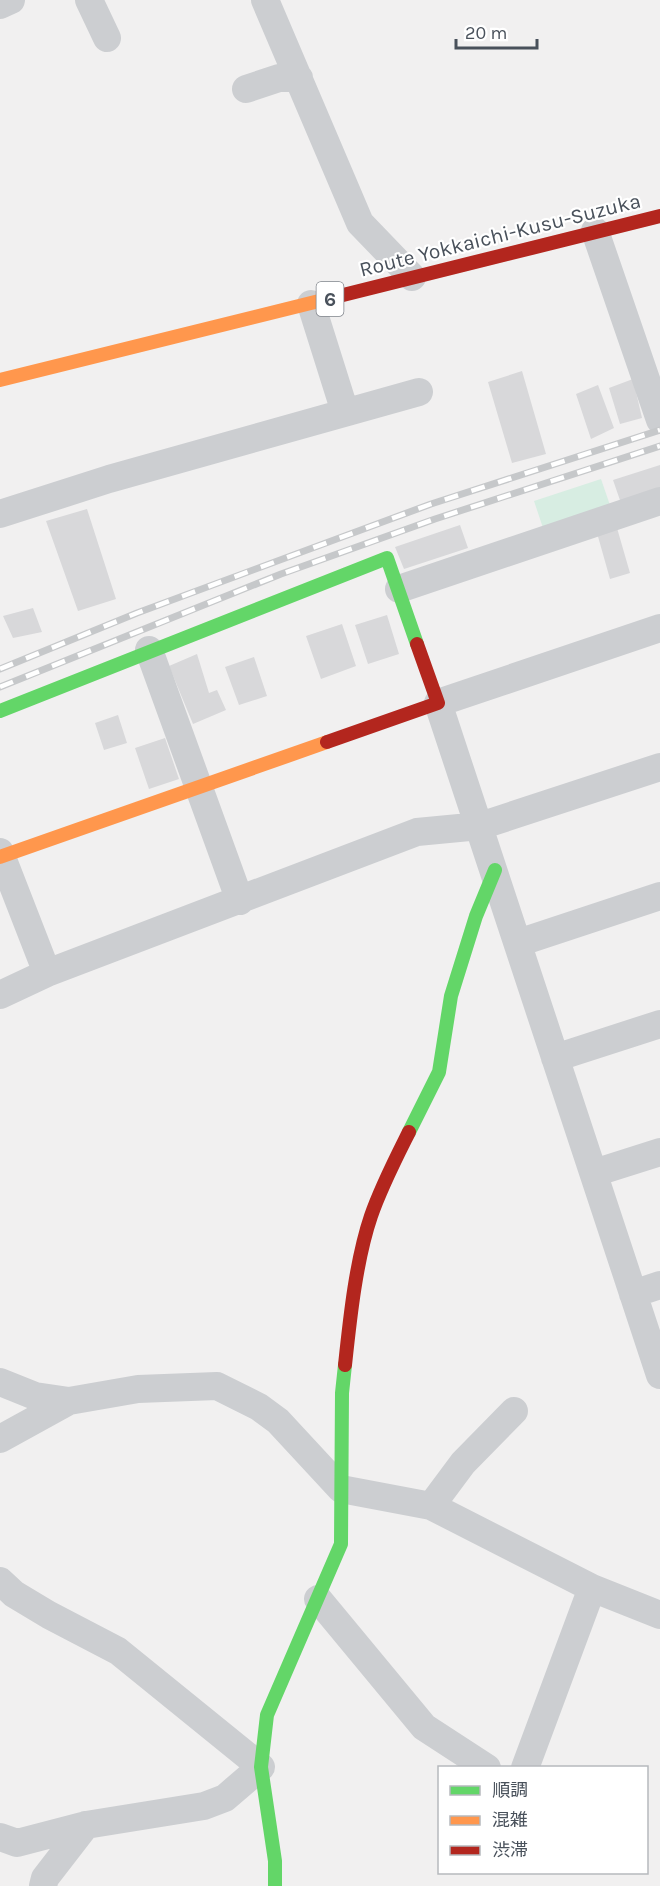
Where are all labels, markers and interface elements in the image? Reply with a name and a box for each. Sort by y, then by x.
scale bar [456,12,537,50]
text: 20 m [465,22,507,44]
street label: Route Yokkaichi-Kusu-Suzuka [357,188,643,282]
road number: 6 [316,282,344,316]
legend [438,1766,648,1874]
text: 順調 [492,1779,528,1801]
text: 混雑 [492,1809,528,1831]
text: 渋滞 [492,1839,528,1861]

